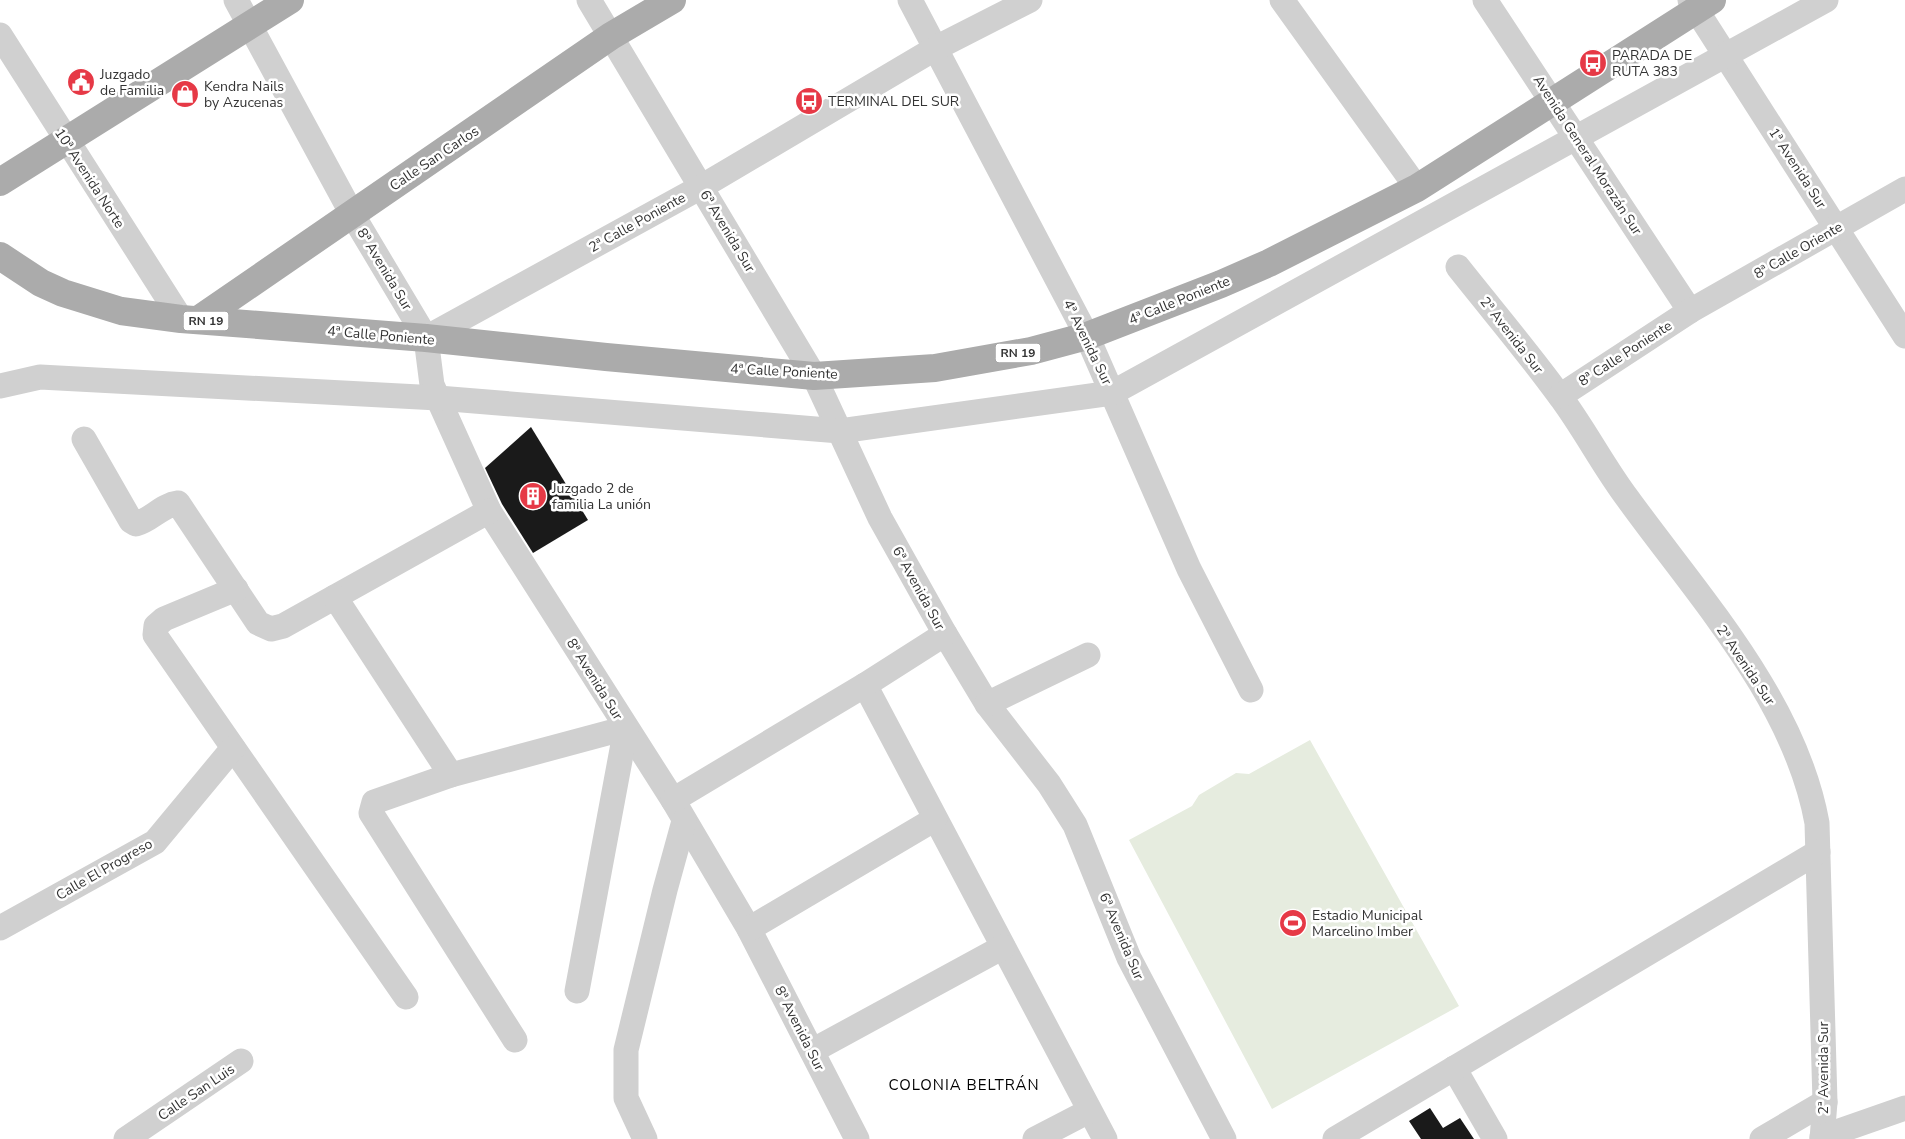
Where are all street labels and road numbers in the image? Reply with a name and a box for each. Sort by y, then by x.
street label: Avenida General Morazán Sur [1529,72,1646,239]
street label: Calle San Carlos [386,121,483,195]
street label: 1ª Avenida Sur [1764,124,1831,212]
street label: 10ª Avenida Norte [50,125,129,232]
street label: 6ª Avenida Sur [696,187,760,276]
street label: 2ª Calle Poniente [586,188,689,257]
street label: 8ª Calle Oriente [1751,217,1846,283]
street label: 8ª Avenida Sur [353,225,417,314]
street label: 4ª Calle Poniente [1126,271,1233,329]
street label: 2ª Avenida Sur [1476,293,1548,378]
street label: 4ª Avenida Sur [1059,296,1116,388]
road number: RN 19 [184,312,228,331]
street label: 8ª Calle Poniente [1575,316,1676,391]
street label: 4ª Calle Poniente [326,321,435,350]
road number: RN 19 [996,343,1040,362]
street label: 4ª Calle Poniente [730,359,838,384]
street label: 6ª Avenida Sur [888,543,949,633]
street label: 2ª Avenida Sur [1712,621,1779,709]
street label: 8ª Avenida Sur [562,635,627,724]
street label: Calle El Progreso [53,834,156,905]
street label: 6ª Avenida Sur [1095,890,1148,983]
street label: 8ª Avenida Sur [770,983,829,1074]
street label: 2ª Avenida Sur [1814,1022,1833,1114]
street label: Calle San Luis [154,1060,239,1125]

